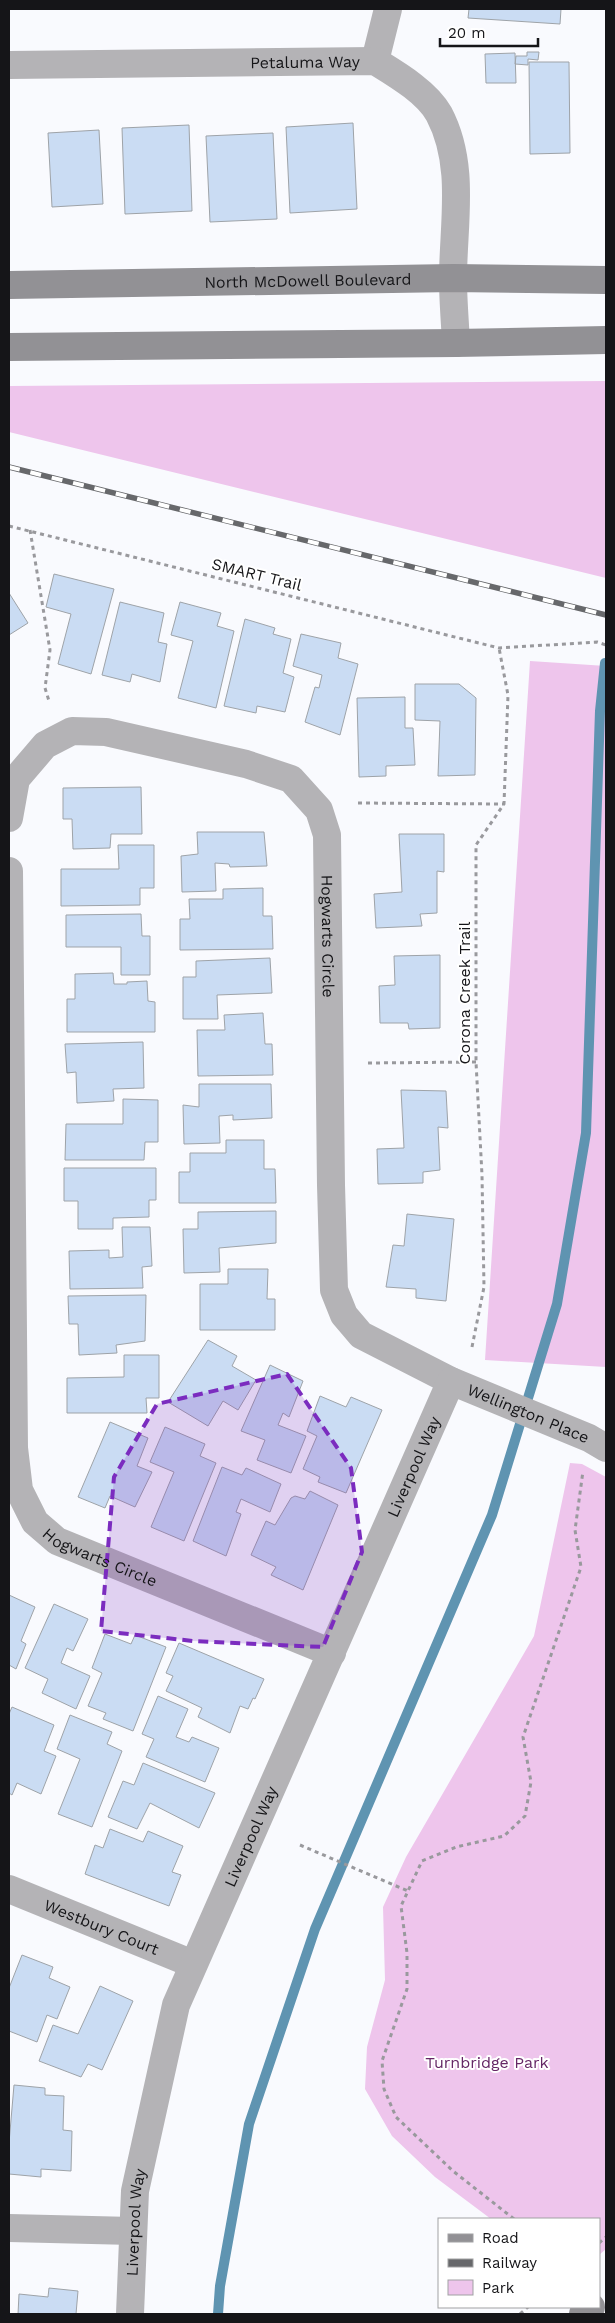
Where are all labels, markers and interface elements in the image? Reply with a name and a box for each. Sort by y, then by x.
scale bar [440,15,538,47]
text: 20 m [448,24,486,42]
street label: Petaluma Way [250,52,361,72]
street label: North McDowell Boulevard [204,270,412,292]
street label: SMART Trail [210,554,304,595]
street label: Hogwarts Circle [317,874,338,998]
street label: Corona Creek Trail [455,921,474,1065]
street label: Wellington Place [465,1380,592,1447]
street label: Liverpool Way [383,1413,445,1520]
street label: Hogwarts Circle [39,1524,160,1591]
street label: Liverpool Way [220,1782,282,1890]
street label: Westbury Court [41,1895,162,1959]
park label: Turnbridge Park [425,2053,549,2072]
street label: Liverpool Way [123,2166,150,2277]
legend [438,2218,600,2308]
text: Road [482,2229,519,2247]
text: Railway [482,2254,537,2272]
text: Park [482,2279,515,2297]

